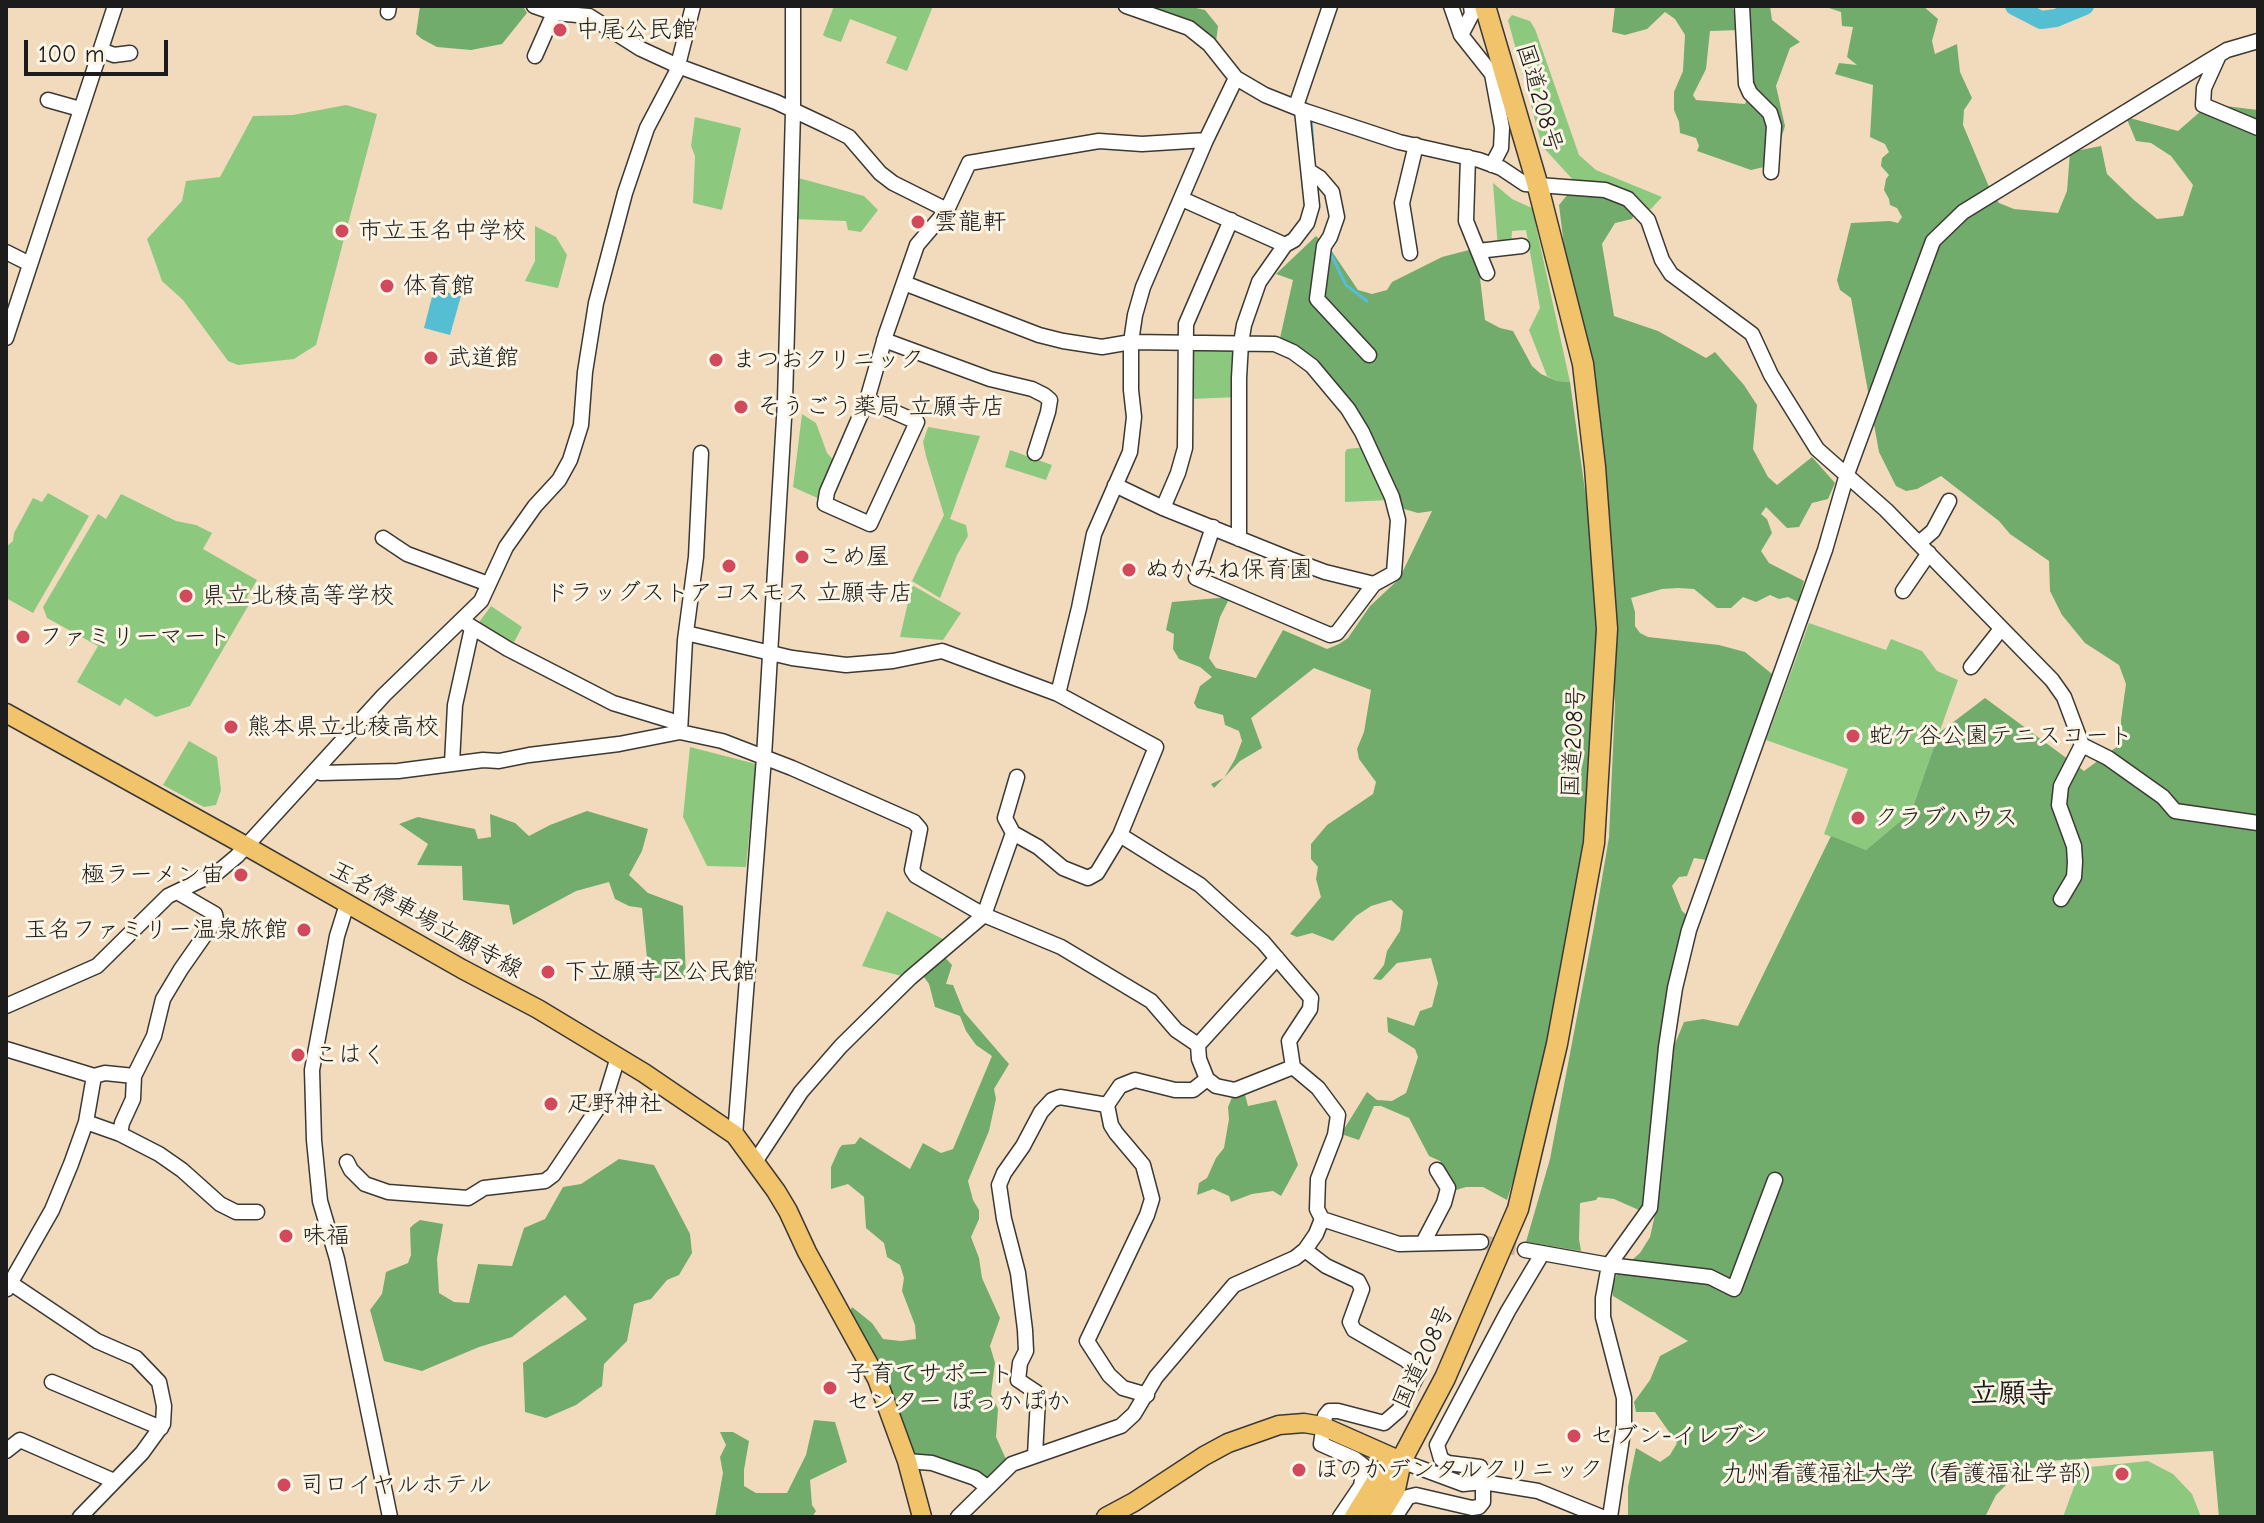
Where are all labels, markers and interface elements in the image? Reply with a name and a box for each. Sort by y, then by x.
place label: 中尾公民館 [576,16,696,44]
marker: 中尾公民館 [551,21,569,39]
scale bar [28,24,172,74]
text: 100 m [38,40,105,68]
street label: 国道208号 [1510,40,1568,156]
place label: 雲龍軒 [934,208,1006,236]
marker: 雲龍軒 [909,213,927,231]
place label: 市立玉名中学校 [358,217,526,245]
marker: 市立玉名中学校 [333,222,351,240]
place label: 体育館 [403,272,475,300]
marker: 体育館 [378,277,396,295]
place label: 武道館 [447,344,519,372]
place label: まつおクリニック [732,346,924,374]
marker: 武道館 [422,349,440,367]
marker: まつおクリニック [707,351,725,369]
place label: そうごう薬局 立願寺店 [757,393,1005,421]
marker: そうごう薬局 立願寺店 [732,398,750,416]
place label: こめ屋 [818,543,890,571]
marker: こめ屋 [793,548,811,566]
place label: ぬかみね保育園 [1145,556,1313,584]
marker: ドラッグストアコスモス 立願寺店 [720,557,738,575]
marker: ぬかみね保育園 [1120,561,1138,579]
place label: ドラッグストアコスモス 立願寺店 [545,579,913,607]
place label: 県立北稜高等学校 [202,582,394,610]
marker: 県立北稜高等学校 [177,587,195,605]
place label: ファミリーマート [39,623,231,651]
marker: ファミリーマート [14,628,32,646]
street label: 国道208号 [1557,686,1591,798]
place label: 熊本県立北稜高校 [247,713,439,741]
marker: 熊本県立北稜高校 [222,718,240,736]
place label: 蛇ケ谷公園テニスコート [1869,722,2133,750]
marker: 蛇ケ谷公園テニスコート [1844,727,1862,745]
place label: クラブハウス [1874,804,2018,832]
marker: クラブハウス [1849,809,1867,827]
street label: 玉名停車場立願寺線 [325,855,527,985]
place label: 極ラーメン宙 [81,861,225,889]
marker: 極ラーメン宙 [232,866,250,884]
place label: 玉名ファミリー温泉旅館 [24,916,288,944]
marker: 玉名ファミリー温泉旅館 [295,921,313,939]
place label: 下立願寺区公民館 [564,958,756,986]
marker: 下立願寺区公民館 [539,963,557,981]
place label: こはく [314,1041,386,1069]
marker: こはく [289,1046,307,1064]
place label: 疋野神社 [567,1090,663,1118]
marker: 疋野神社 [542,1095,560,1113]
place label: 味福 [302,1222,350,1250]
marker: 味福 [277,1227,295,1245]
street label: 国道208号 [1387,1300,1461,1414]
place label: 子育てサポート センター ぽっかぽか [846,1360,1070,1416]
district label: 立願寺 [1970,1377,2054,1411]
marker: 子育てサポート センター ぽっかぽか [821,1379,839,1397]
place label: セブン-イレブン [1590,1422,1768,1450]
marker: セブン-イレブン [1565,1427,1583,1445]
place label: ほのかデンタルクリニック [1315,1456,1603,1484]
place label: 九州看護福祉大学（看護福祉学部） [1722,1460,2106,1488]
marker: ほのかデンタルクリニック [1290,1461,1308,1479]
marker: 九州看護福祉大学（看護福祉学部） [2113,1465,2131,1483]
place label: 司ロイヤルホテル [300,1471,492,1499]
marker: 司ロイヤルホテル [275,1476,293,1494]

